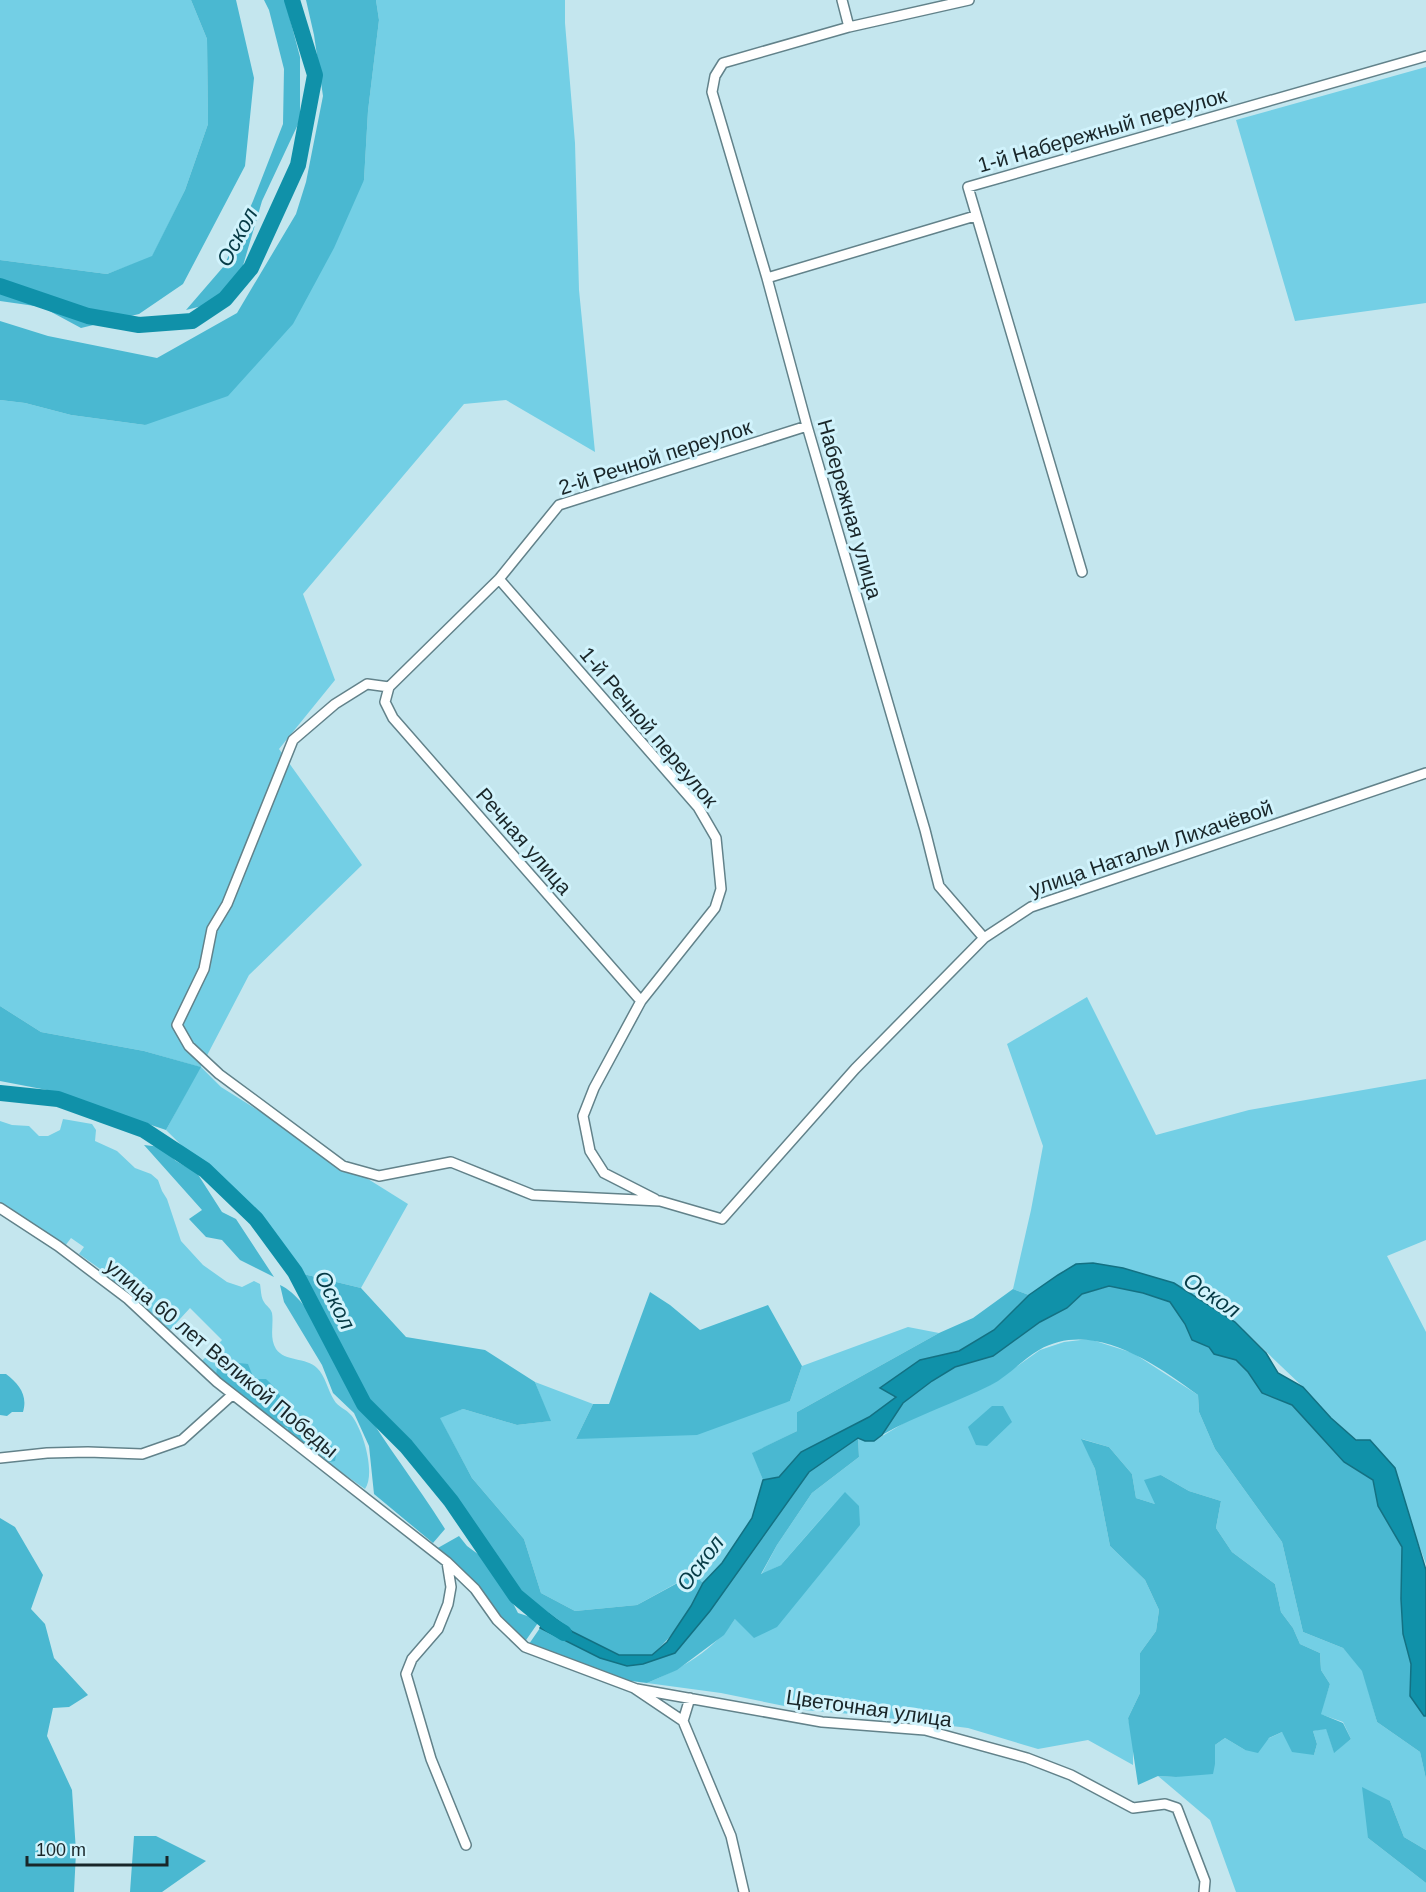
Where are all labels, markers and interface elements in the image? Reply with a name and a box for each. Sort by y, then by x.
street label: 1-й Набережный переулок [975,83,1230,177]
water label: Оскол [211,203,263,271]
street label: 2-й Речной переулок [556,415,755,499]
street label: Набережная улица [813,417,887,602]
street label: 1-й Речной переулок [575,642,723,812]
street label: Речная улица [472,783,577,899]
street label: улица Натальи Лихачёвой [1026,795,1276,901]
street label: улица 60 лет Великой Победы [101,1254,343,1462]
water label: Оскол [310,1266,360,1334]
water label: Оскол [1179,1267,1245,1323]
water label: Оскол [671,1530,729,1596]
street label: Цветочная улица [785,1685,954,1731]
scale bar [27,1829,166,1867]
text: 100 m [36,1840,86,1860]

